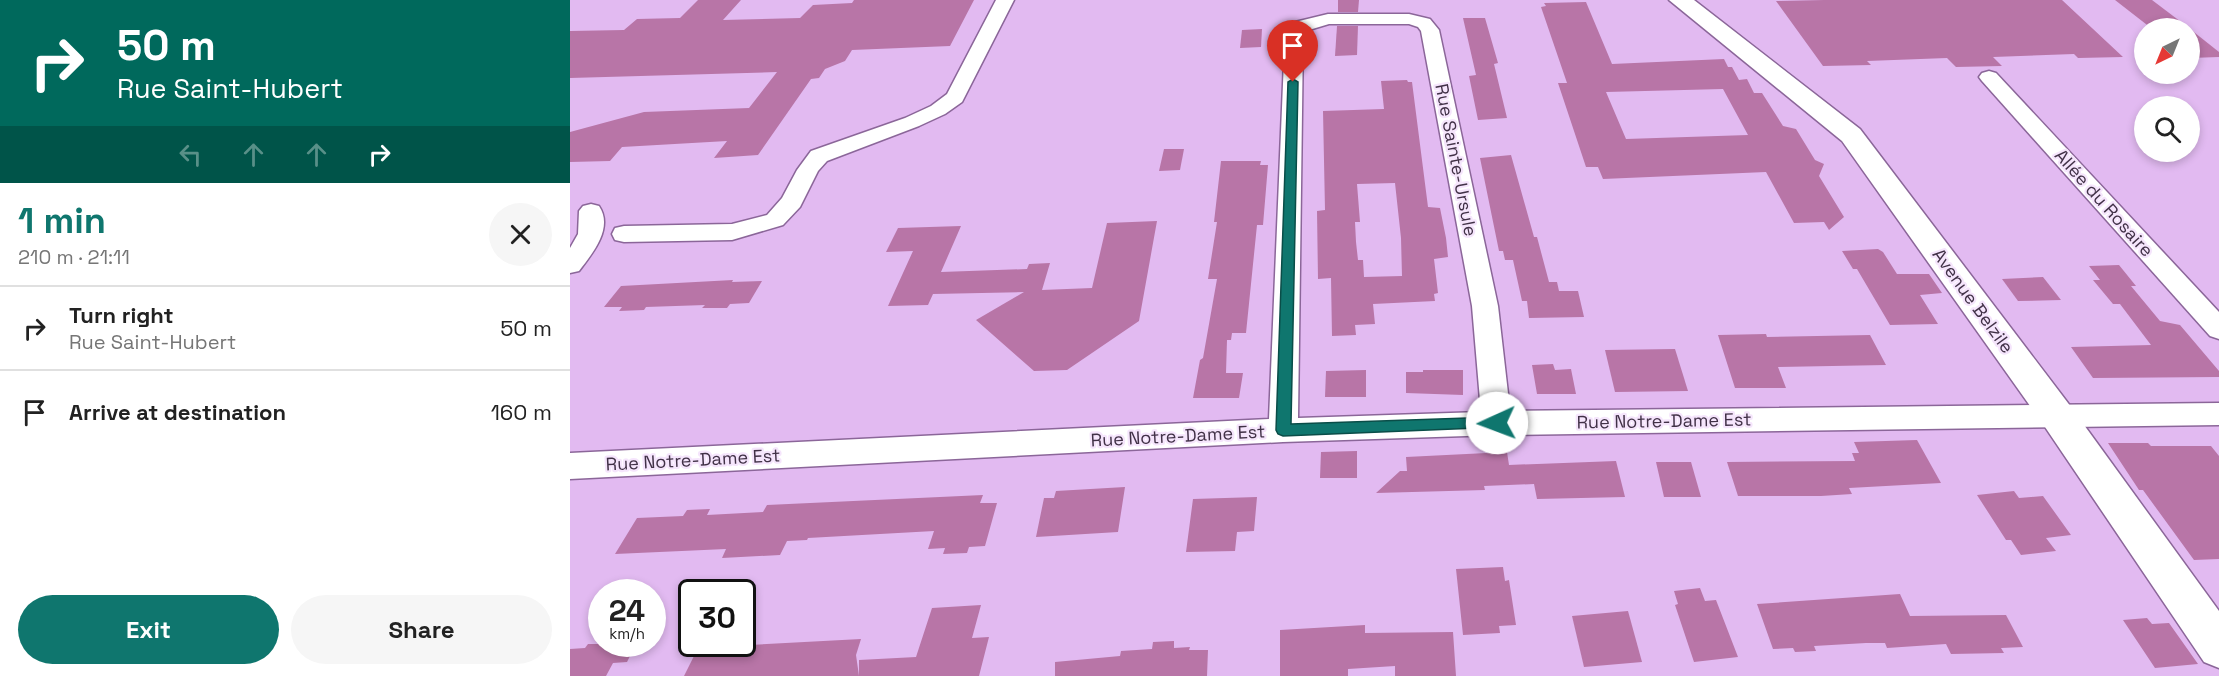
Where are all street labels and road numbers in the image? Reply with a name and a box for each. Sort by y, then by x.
street label: Rue Sainte-Ursule [1430,82,1483,238]
street label: Allée du Rosaire [2050,144,2159,261]
street label: Avenue Belzile [1928,244,2019,358]
street label: Rue Notre-Dame Est [1576,407,1752,434]
street label: Rue Notre-Dame Est [1090,419,1266,452]
street label: Rue Notre-Dame Est [605,443,781,476]

